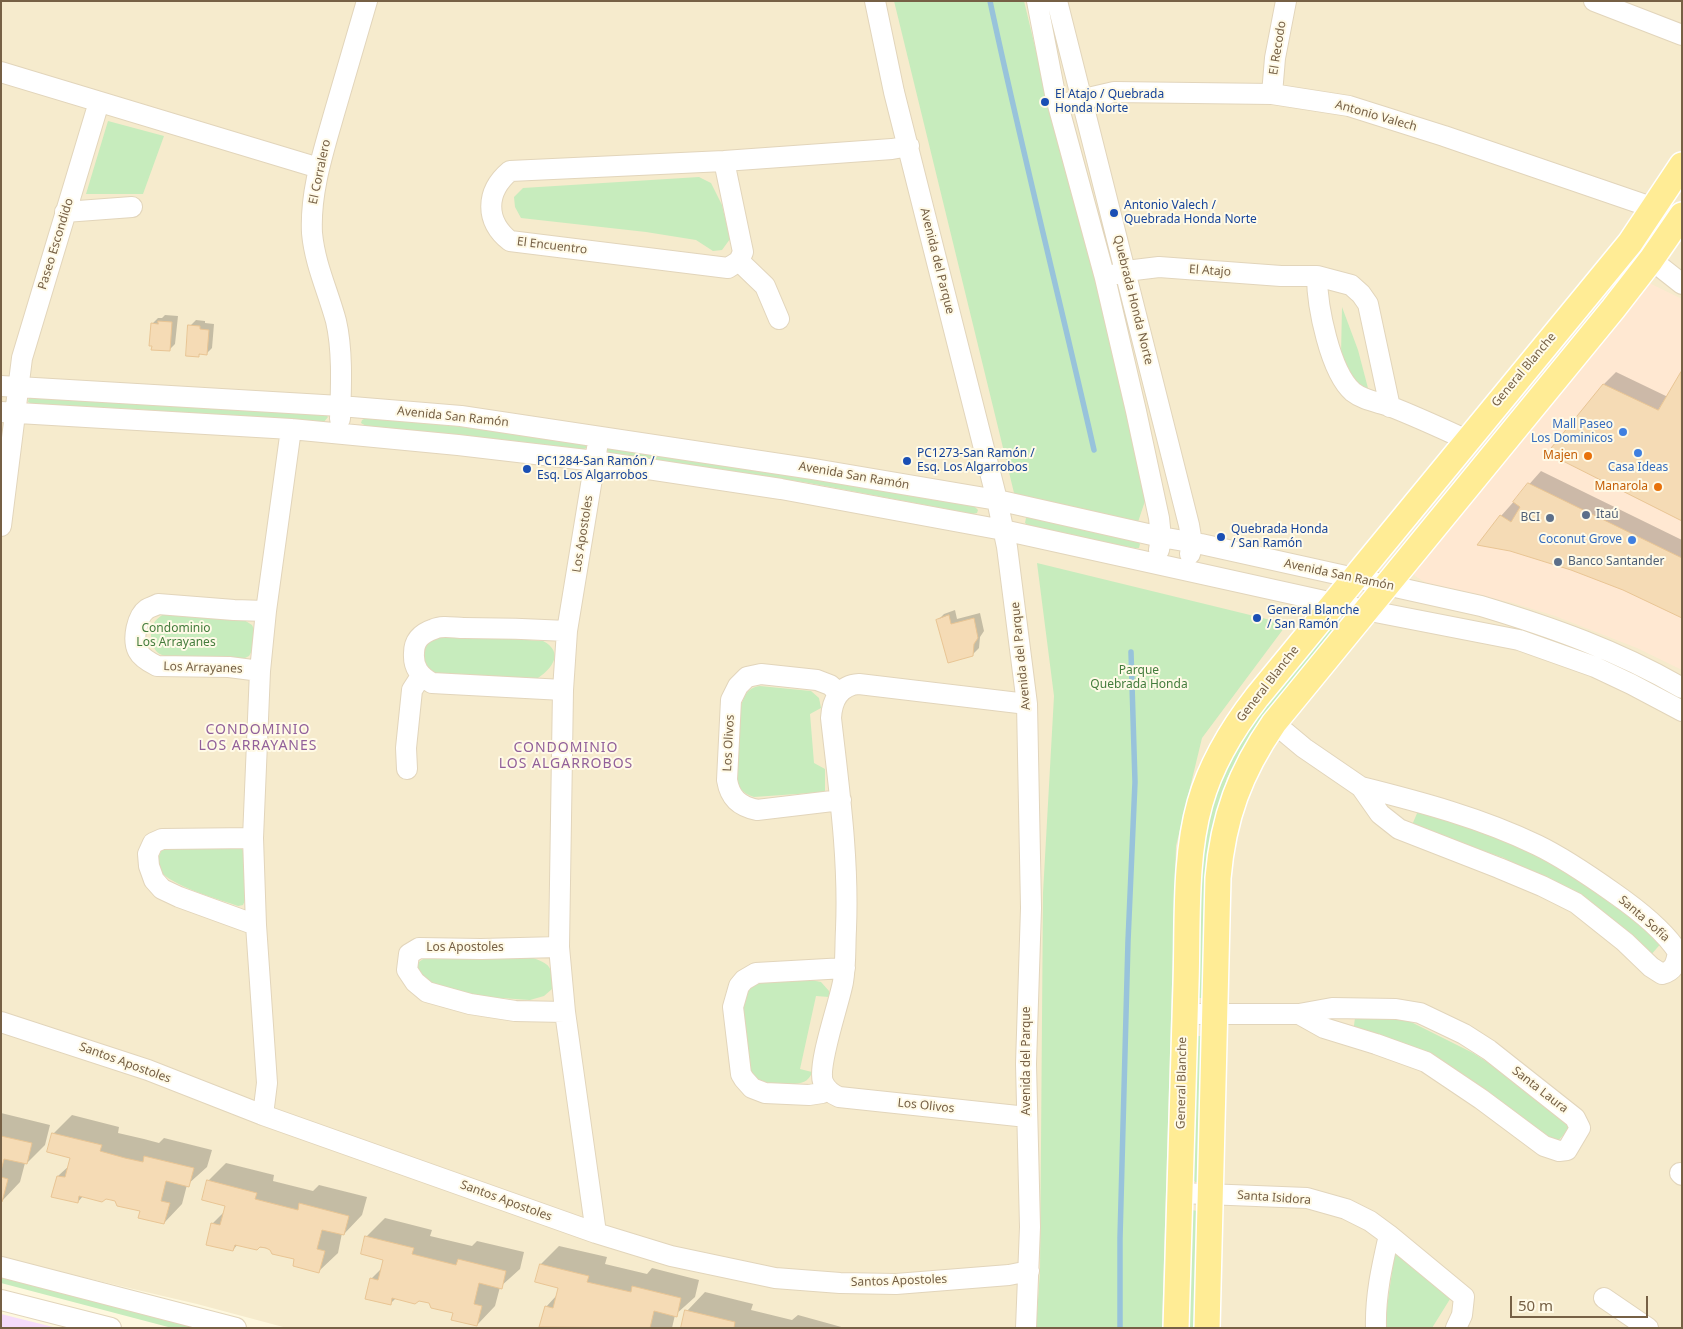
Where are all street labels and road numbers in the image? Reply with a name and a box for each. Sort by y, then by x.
street label: El Recodo [1267,20,1289,76]
street label: Antonio Valech [1333,97,1419,135]
street label: El Corralero [306,138,334,206]
street label: Paseo Escondido [35,197,77,291]
street label: Avenida del Parque [917,206,957,316]
street label: Quebrada Honda Norte [1110,234,1156,366]
street label: El Encuentro [516,235,588,257]
street label: El Atajo [1189,262,1231,280]
street label: General Blanche [1489,330,1559,410]
street label: Avenida San Ramón [396,404,510,430]
street label: Avenida San Ramón [797,459,911,493]
street label: Los Apostoles [570,495,596,573]
street label: Avenida San Ramón [1283,556,1395,594]
street label: Avenida del Parque [1008,601,1034,711]
street label: General Blanche [1234,643,1302,725]
street label: Los Arrayanes [163,659,243,677]
street label: Los Olivos [720,714,738,772]
street label: Santa Sofía [1616,893,1672,945]
street label: Los Apostoles [426,941,504,955]
street label: Avenida del Parque [1020,1007,1034,1115]
street label: General Blanche [1174,1037,1190,1129]
street label: Santos Apostoles [77,1040,173,1086]
street label: Santa Laura [1509,1064,1571,1116]
street label: Los Olivos [897,1096,955,1116]
street label: Santos Apostoles [458,1178,554,1224]
street label: Santa Isidora [1237,1188,1311,1208]
street label: Santos Apostoles [851,1272,947,1290]

